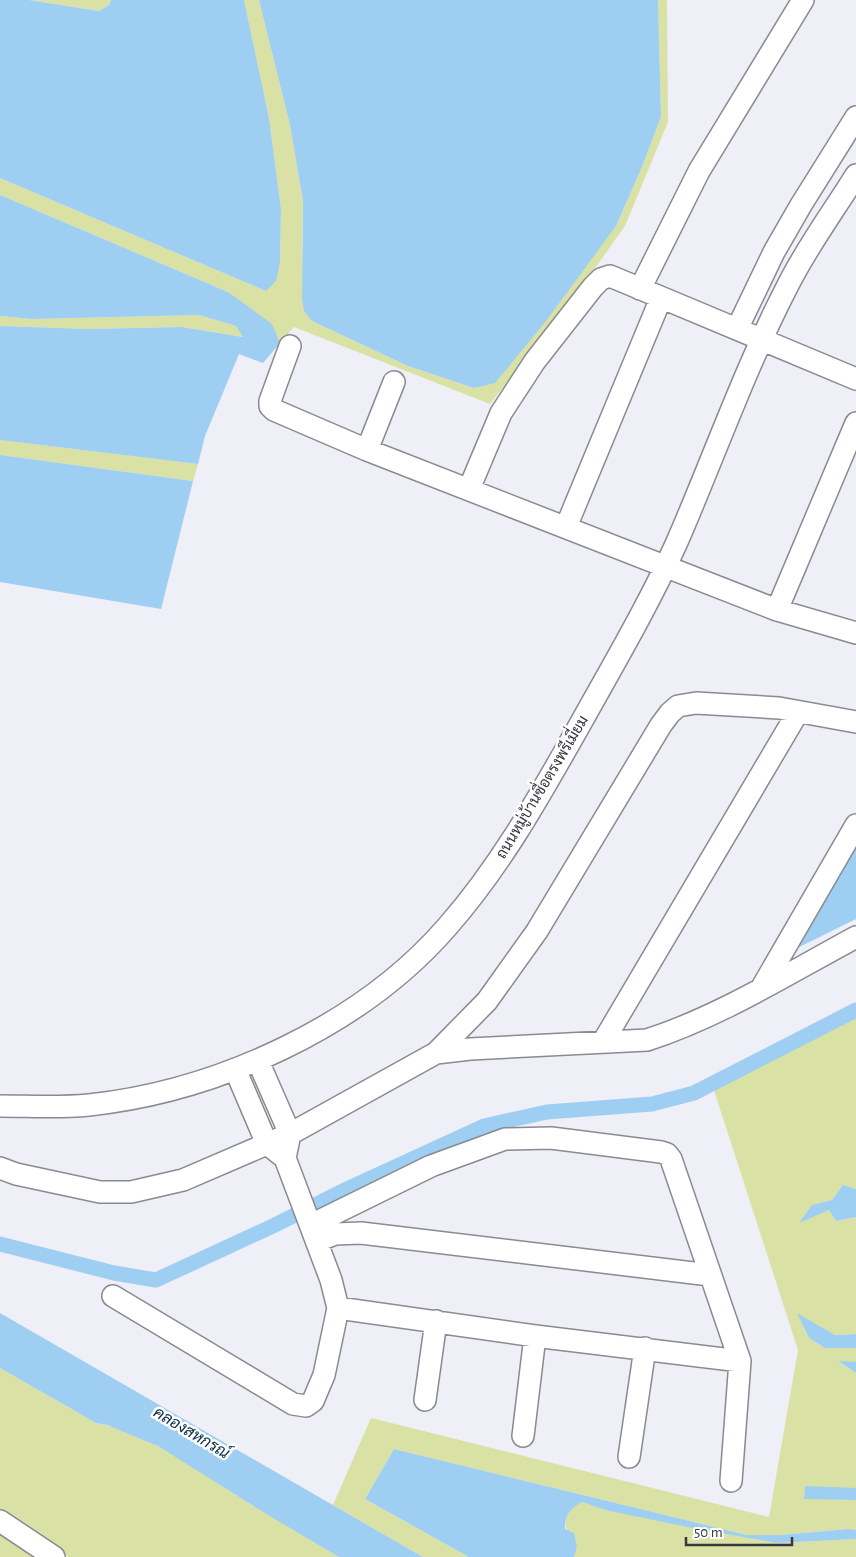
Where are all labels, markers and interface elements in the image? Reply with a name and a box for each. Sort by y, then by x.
street label: ถนนหมู่บ้านซื่อตรงพรีเมี่ยม [487,709,593,862]
water label: คลองสหกรณ์ [151,1400,236,1463]
scale bar [686,1514,792,1546]
text: 50 m [694,1525,723,1540]

